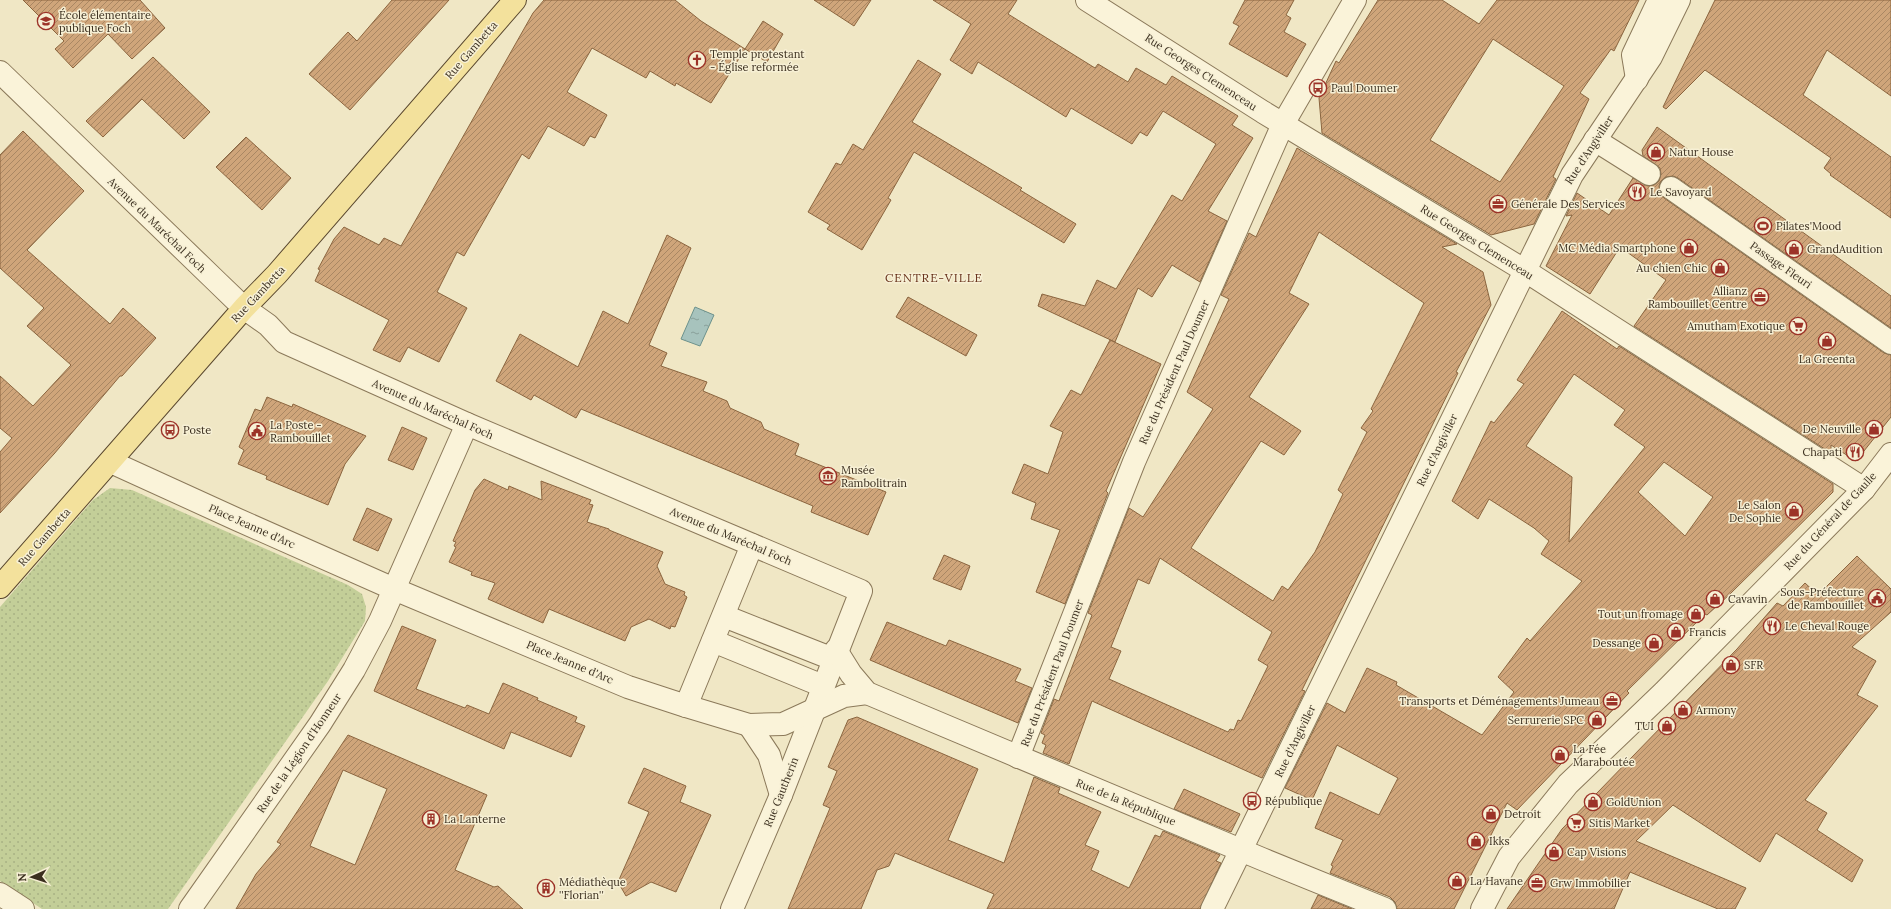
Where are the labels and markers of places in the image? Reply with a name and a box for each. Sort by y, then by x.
place label: École élémentaire publique Foch [59,8,151,35]
school or university icon: École élémentaire publique Foch [36,11,56,31]
place label: Temple protestant - Église reformée [710,47,805,74]
church icon: Temple protestant - Église reformée [687,50,707,70]
bus stop icon: Paul Doumer [1308,78,1328,98]
place label: Paul Doumer [1331,81,1398,95]
shop icon: Natur House [1646,142,1666,162]
place label: Natur House [1669,145,1734,159]
restaurant icon: Le Savoyard [1627,182,1647,202]
place label: Le Savoyard [1650,185,1712,199]
office icon: Générale Des Services [1488,194,1508,214]
place label: Générale Des Services [1511,197,1625,211]
sports icon: Pilates'Mood [1753,216,1773,236]
place label: Pilates'Mood [1776,219,1842,233]
shop icon: MC Média Smartphone [1679,238,1699,258]
shop icon: GrandAudition [1784,239,1804,259]
place label: MC Média Smartphone [1558,241,1676,255]
place label: GrandAudition [1807,242,1883,256]
shop icon: Au chien Chic [1710,258,1730,278]
place label: Au chien Chic [1635,261,1707,275]
place label: Allianz Rambouillet Centre [1648,284,1747,311]
office icon: Allianz Rambouillet Centre [1750,287,1770,307]
supermarket icon: Amutham Exotique [1788,316,1808,336]
place label: Amutham Exotique [1686,319,1785,333]
shop icon: La Greenta [1817,331,1837,351]
place label: La Greenta [1799,352,1856,366]
place label: La Poste - Rambouillet [270,418,332,445]
shop icon: De Neuville [1864,419,1884,439]
bus stop icon: Poste [160,420,180,440]
public building icon: La Poste - Rambouillet [247,421,267,441]
place label: De Neuville [1803,422,1861,436]
place label: Poste [183,423,211,437]
restaurant icon: Chapati [1845,442,1865,462]
place label: Chapati [1803,445,1842,459]
place label: Musée Rambolitrain [841,463,907,490]
museum icon: Musée Rambolitrain [818,466,838,486]
place label: Le Salon De Sophie [1729,498,1781,525]
shop icon: Le Salon De Sophie [1784,501,1804,521]
place label: Sous-Préfecture de Rambouillet [1780,585,1865,612]
public building icon: Sous-Préfecture de Rambouillet [1867,588,1887,608]
shop icon: Cavavin [1705,589,1725,609]
place label: Cavavin [1728,592,1768,606]
shop icon: Tout un fromage [1686,604,1706,624]
place label: Tout un fromage [1598,607,1683,621]
restaurant icon: Le Cheval Rouge [1762,616,1782,636]
place label: Le Cheval Rouge [1785,619,1869,633]
shop icon: Francis [1666,622,1686,642]
place label: Francis [1689,625,1726,639]
shop icon: Dessange [1644,633,1664,653]
place label: Dessange [1592,636,1641,650]
shop icon: SFR [1721,655,1741,675]
place label: SFR [1744,658,1763,672]
office icon: Transports et Déménagements Jumeau [1602,691,1622,711]
place label: Transports et Déménagements Jumeau [1399,694,1599,708]
shop icon: Armony [1673,700,1693,720]
place label: Armony [1695,703,1737,717]
shop icon: Serrurerie SPC [1587,710,1607,730]
place label: Serrurerie SPC [1508,713,1584,727]
shop icon: TUI [1657,716,1677,736]
place label: TUI [1635,719,1654,733]
place label: La Fée Maraboutée [1573,742,1635,769]
shop icon: La Fée Maraboutée [1550,745,1570,765]
bus stop icon: République [1242,791,1262,811]
shop icon: GoldUnion [1583,792,1603,812]
place label: République [1265,794,1322,808]
place label: GoldUnion [1606,795,1662,809]
shop icon: Detroit [1481,804,1501,824]
place label: Detroit [1504,807,1542,821]
building icon: La Lanterne [421,809,441,829]
place label: La Lanterne [444,812,506,826]
supermarket icon: Sitis Market [1566,813,1586,833]
place label: Sitis Market [1589,816,1651,830]
shop icon: Ikks [1466,831,1486,851]
place label: Ikks [1489,834,1510,848]
shop icon: Cap Visions [1544,842,1564,862]
place label: Cap Visions [1567,845,1626,859]
shop icon: La Havane [1447,871,1467,891]
office icon: Grw Immobilier [1527,873,1547,893]
place label: La Havane [1470,874,1523,888]
place label: Médiathèque ''Florian'' [559,875,626,902]
place label: Grw Immobilier [1550,876,1631,890]
building icon: Médiathèque ''Florian'' [536,878,556,898]

